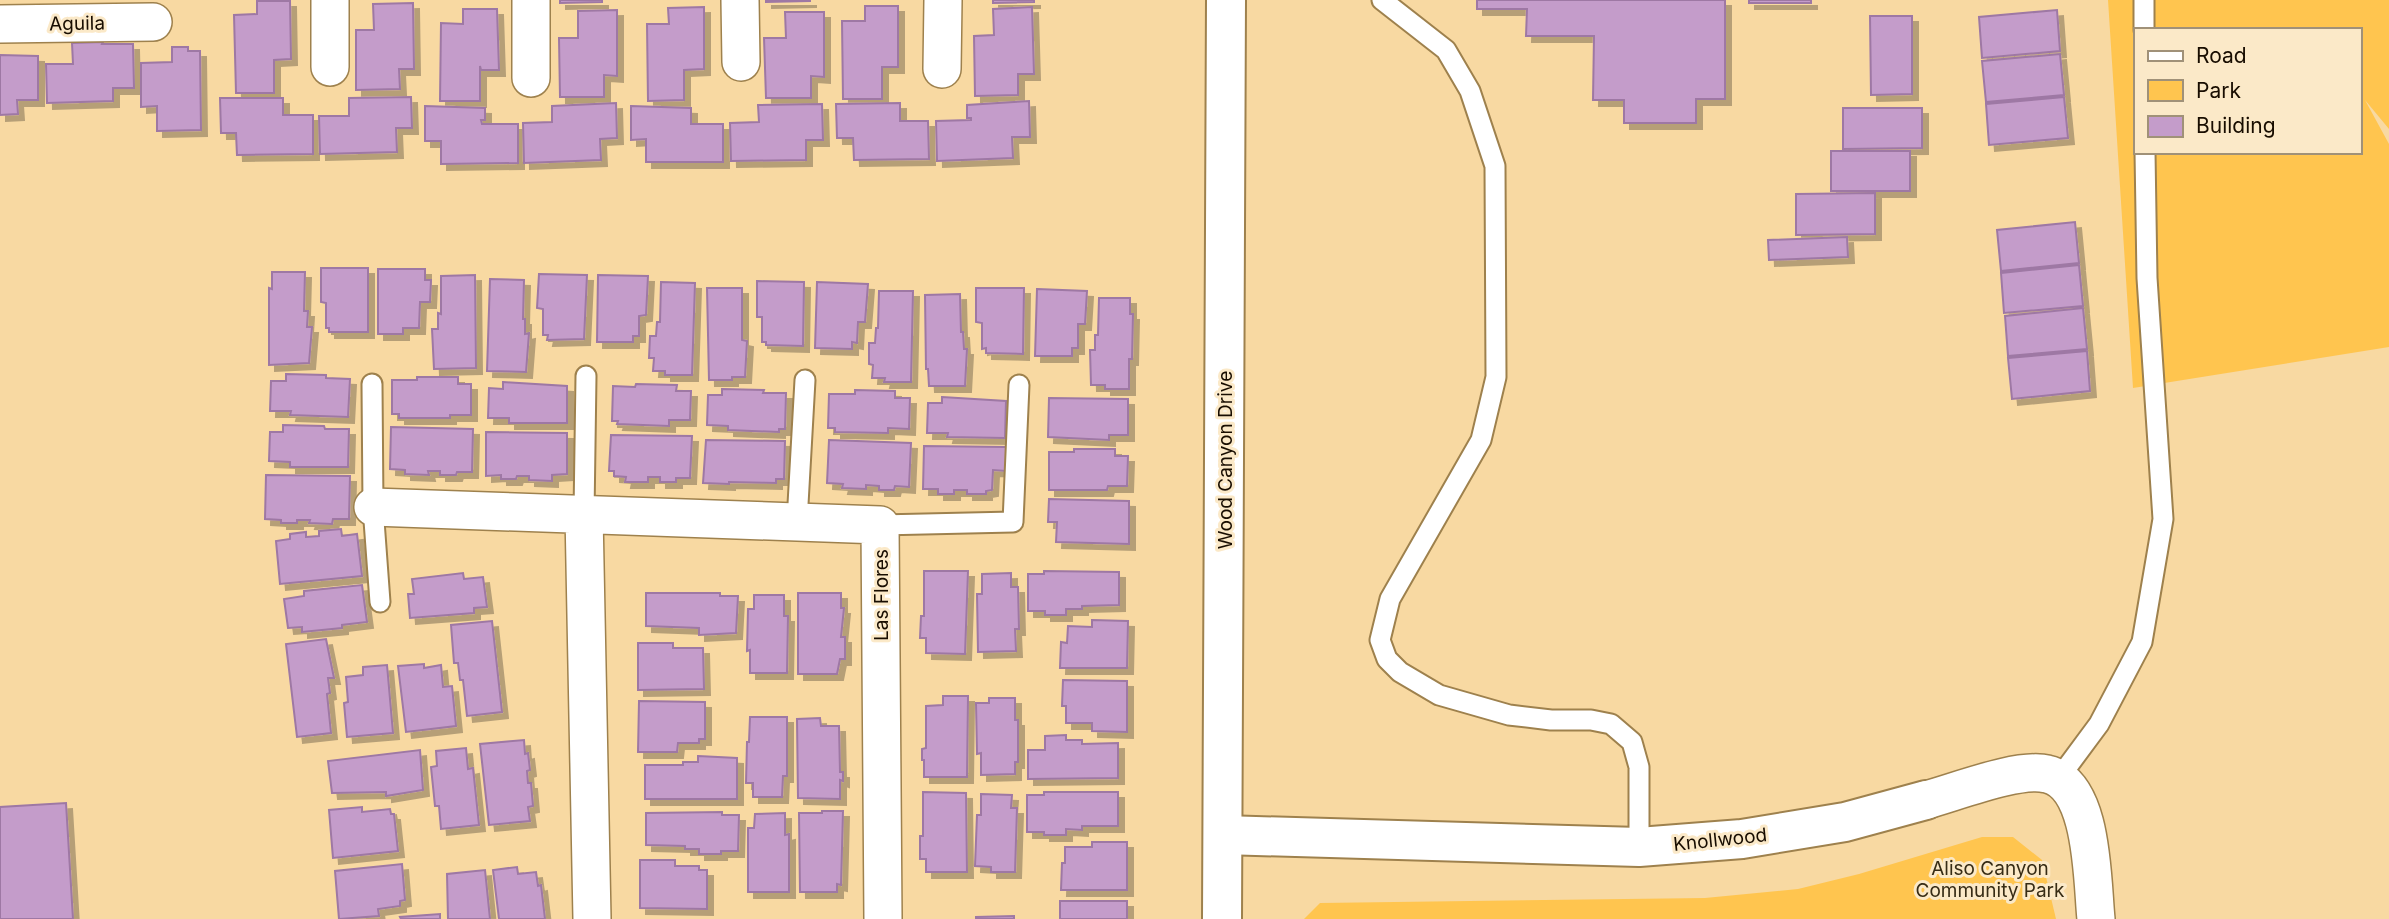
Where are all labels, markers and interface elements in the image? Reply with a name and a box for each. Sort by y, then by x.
street label: Aguila [49,12,105,35]
legend [2134,28,2361,154]
text: Road [2196,43,2247,68]
text: Park [2196,78,2241,103]
text: Building [2196,113,2276,138]
street label: Wood Canyon Drive [1214,371,1237,549]
street label: Las Flores [870,549,893,641]
street label: Knollwood [1672,823,1768,856]
park label: Aliso Canyon Community Park [1916,857,2065,902]

